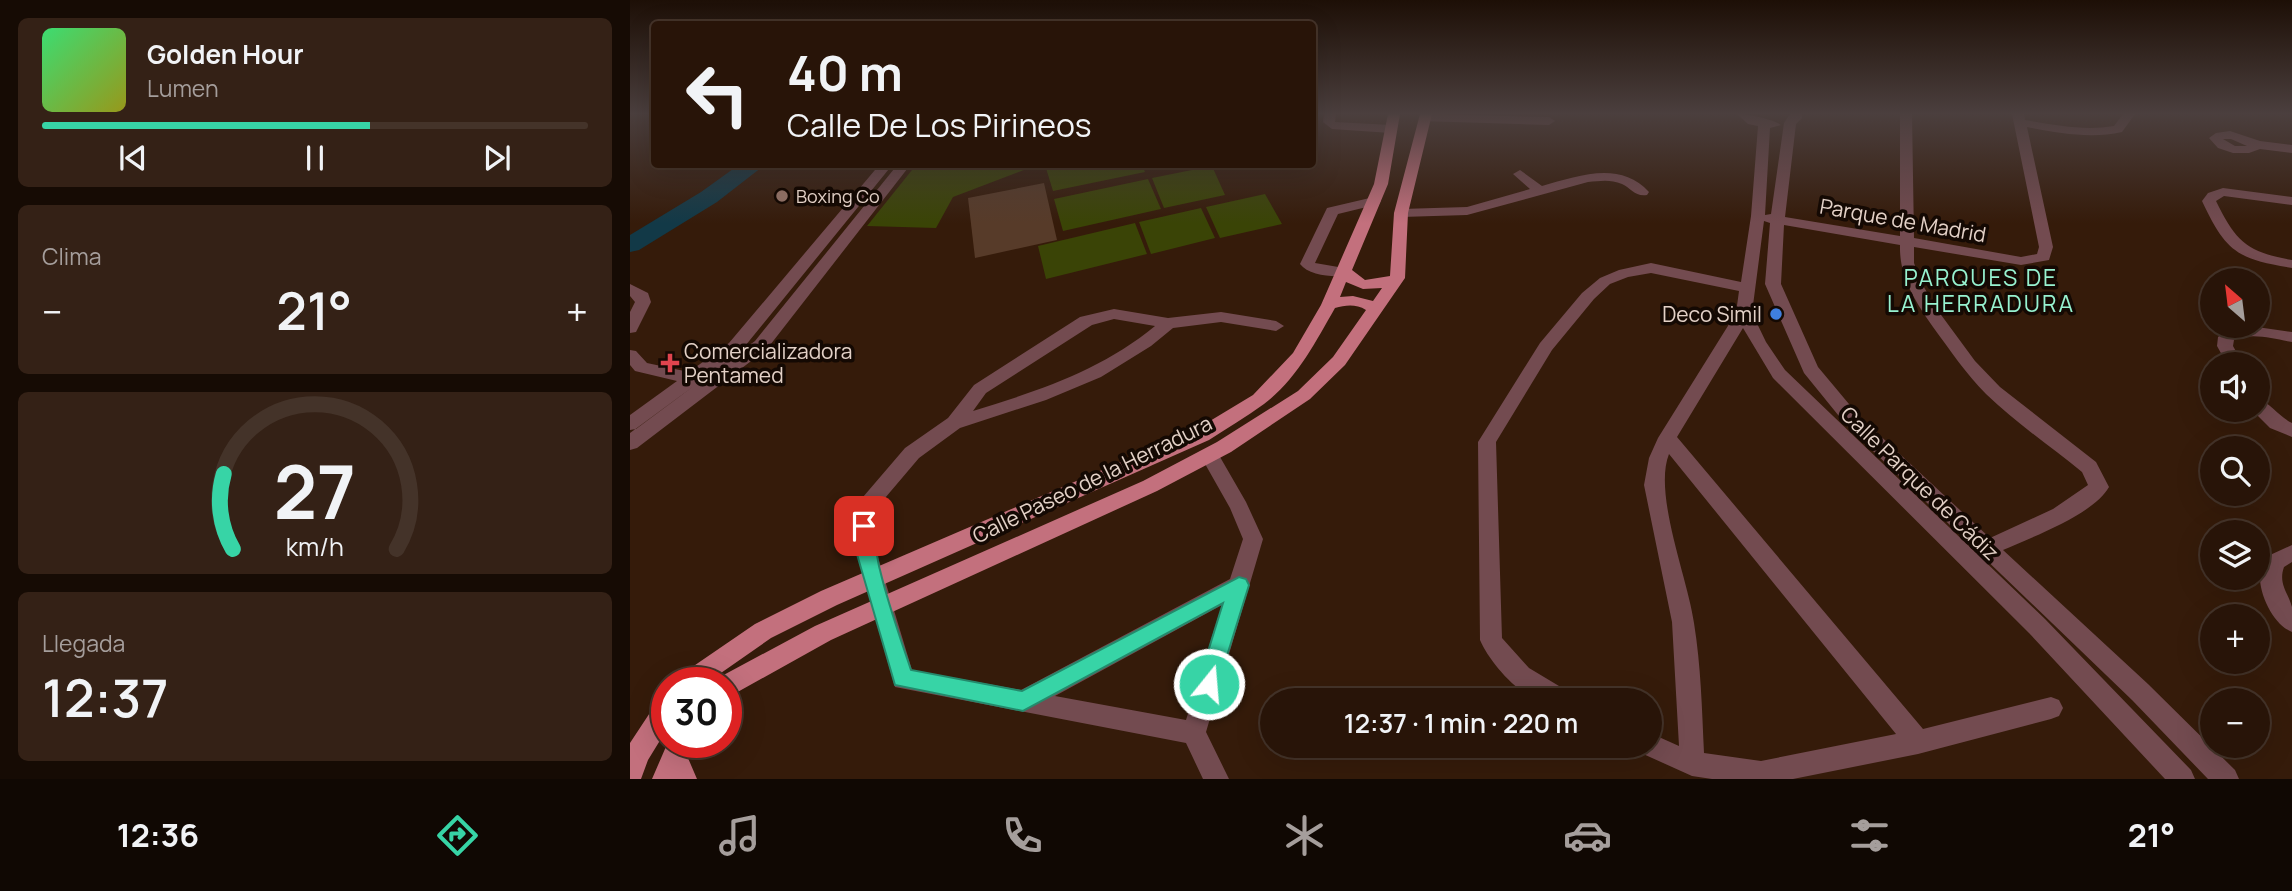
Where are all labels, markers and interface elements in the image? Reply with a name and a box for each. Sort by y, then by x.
text: Golden Hour [147,36,304,72]
text: 40 m [787,39,903,106]
icon: left [672,49,763,140]
text: Lumen [147,72,219,104]
text: Calle De Los Pirineos [787,103,1092,147]
icon: previous [114,139,152,177]
icon: pause [296,139,334,177]
icon: next [478,139,516,177]
place label: Boxing Co [796,184,880,208]
marker: Boxing Co [774,188,790,204]
street label: Parque de Madrid [1818,192,1988,248]
text: Clima [42,240,101,272]
district label: PARQUES DE LA HERRADURA [1887,261,2075,319]
north arrow [2200,268,2270,338]
map controls [2200,268,2270,758]
text: 21° [276,275,352,346]
text: − [42,285,63,337]
text: + [566,285,588,337]
place label: Deco Simil [1662,300,1762,328]
marker: Deco Simil [1768,306,1784,322]
place label: Comercializadora Pentamed [684,337,852,389]
button: sound [2200,352,2270,422]
marker: Comercializadora Pentamed [662,355,678,371]
street label: Calle Parque de Cádiz [1835,400,2005,566]
street label: Calle Paseo de la Herradura [968,409,1216,549]
button: search [2200,436,2270,506]
text: 27 [274,441,356,541]
pin [834,496,894,556]
icon: arrive [845,507,883,545]
button: layers [2200,520,2270,590]
text: km/h [286,529,344,564]
button: + [2200,604,2270,674]
text: Llegada [42,627,125,659]
position arrow [1172,647,1246,721]
text: 12:37 [42,662,168,733]
speed limit sign: 30 [651,667,742,758]
button: − [2200,688,2270,758]
text: 12:37 · 1 min · 220 m [1344,705,1578,741]
icon: directions [433,811,482,860]
icon: music [715,811,764,860]
icon: phone [998,811,1047,860]
icon: climate [1280,811,1329,860]
icon: car [1563,811,1612,860]
icon: filters [1845,811,1894,860]
text: 12:36 [117,813,199,857]
text: 21° [2128,813,2175,857]

